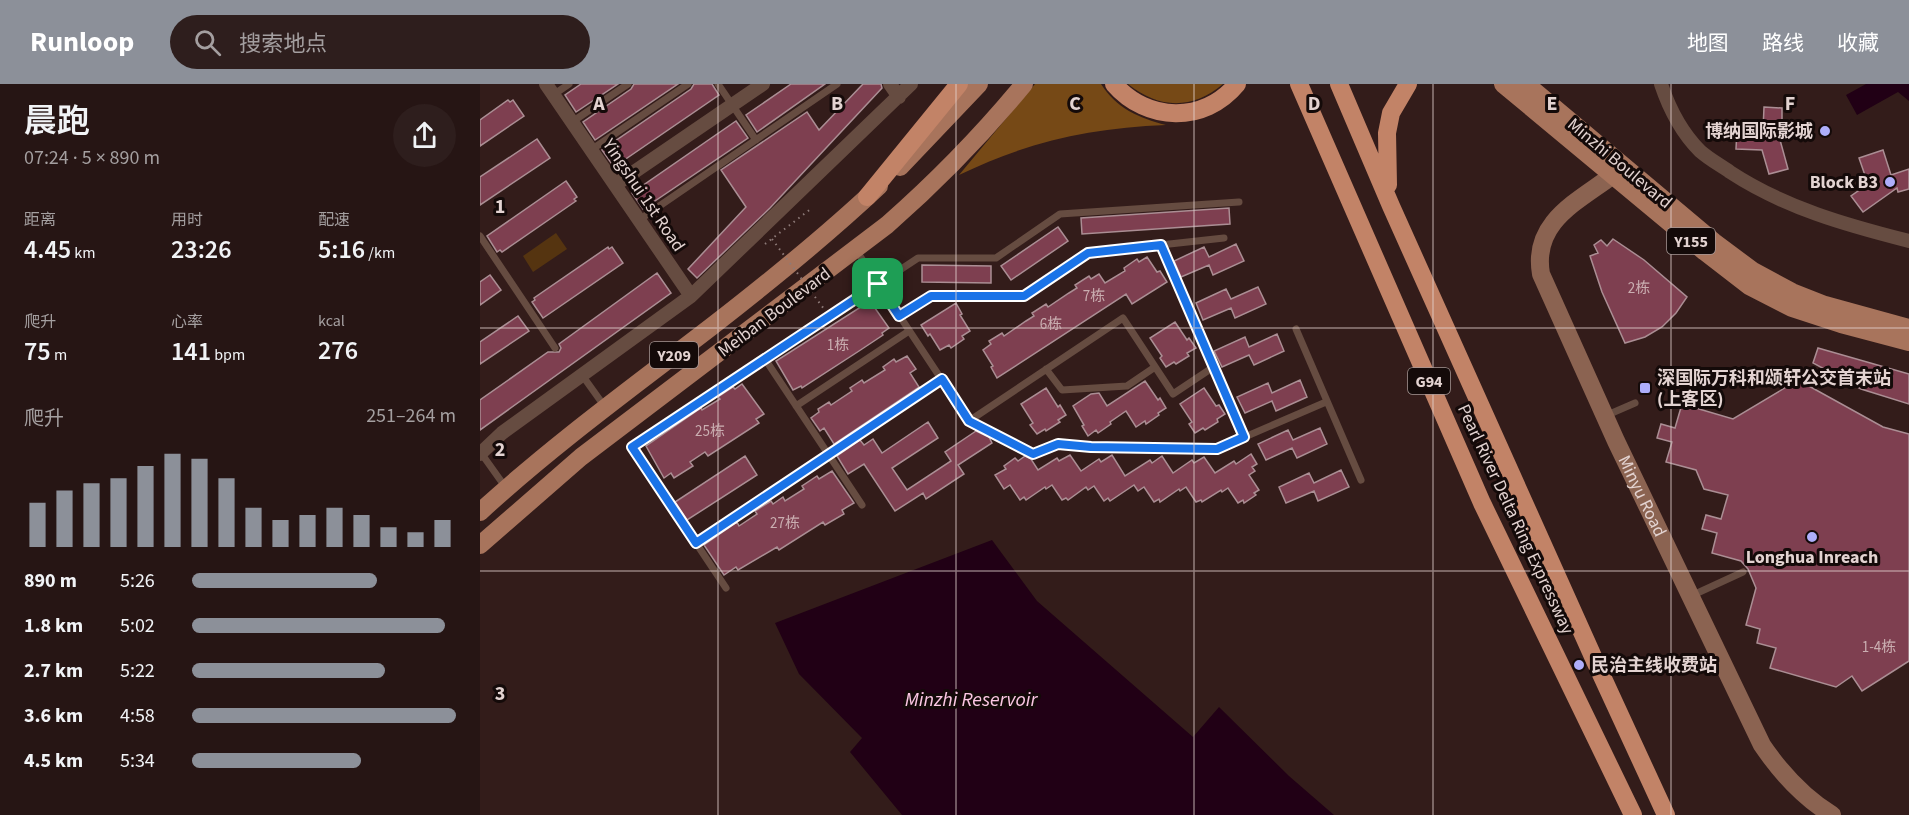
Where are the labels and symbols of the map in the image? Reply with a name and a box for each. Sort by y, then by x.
text: A [592,90,605,118]
text: B [831,90,843,118]
text: C [1069,90,1081,118]
text: D [1308,90,1320,118]
text: E [1547,90,1557,118]
text: F [1785,90,1795,118]
street label: Minzhi Boulevard [1562,112,1677,215]
place label: 博纳国际影城 [1705,119,1813,144]
marker: 博纳国际影城 [1818,124,1832,138]
street label: Yingshui 1st Road [596,133,691,257]
place label: Block B3 [1810,170,1878,195]
marker: Block B3 [1883,175,1897,189]
text: 1 [495,193,505,221]
road number: Y155 [1667,228,1715,254]
pin [852,258,903,309]
street label: Meiban Boulevard [713,262,836,363]
house number: 2栋 [1628,278,1650,299]
house number: 7栋 [1083,286,1105,307]
house number: 6栋 [1040,314,1062,335]
house number: 1栋 [827,335,849,356]
road number: Y209 [650,342,698,368]
place label: 深国际万科和颂轩公交首末站 (上客区) [1657,366,1891,412]
road number: G94 [1408,368,1450,394]
marker: 深国际万科和颂轩公交首末站 (上客区) [1638,381,1652,395]
street label: Pearl River Delta Ring Expressway [1451,400,1580,639]
house number: 25栋 [695,421,725,442]
text: 2 [495,436,505,464]
street label: Minyu Road [1612,451,1672,541]
house number: 27栋 [770,513,800,534]
marker: Longhua Inreach [1805,530,1819,544]
place label: Longhua Inreach [1746,545,1878,570]
house number: 1-4栋 [1862,637,1896,658]
place label: 民治主线收费站 [1591,653,1717,678]
marker: 民治主线收费站 [1572,658,1586,672]
text: 3 [495,680,505,708]
water label: Minzhi Reservoir [905,686,1038,714]

